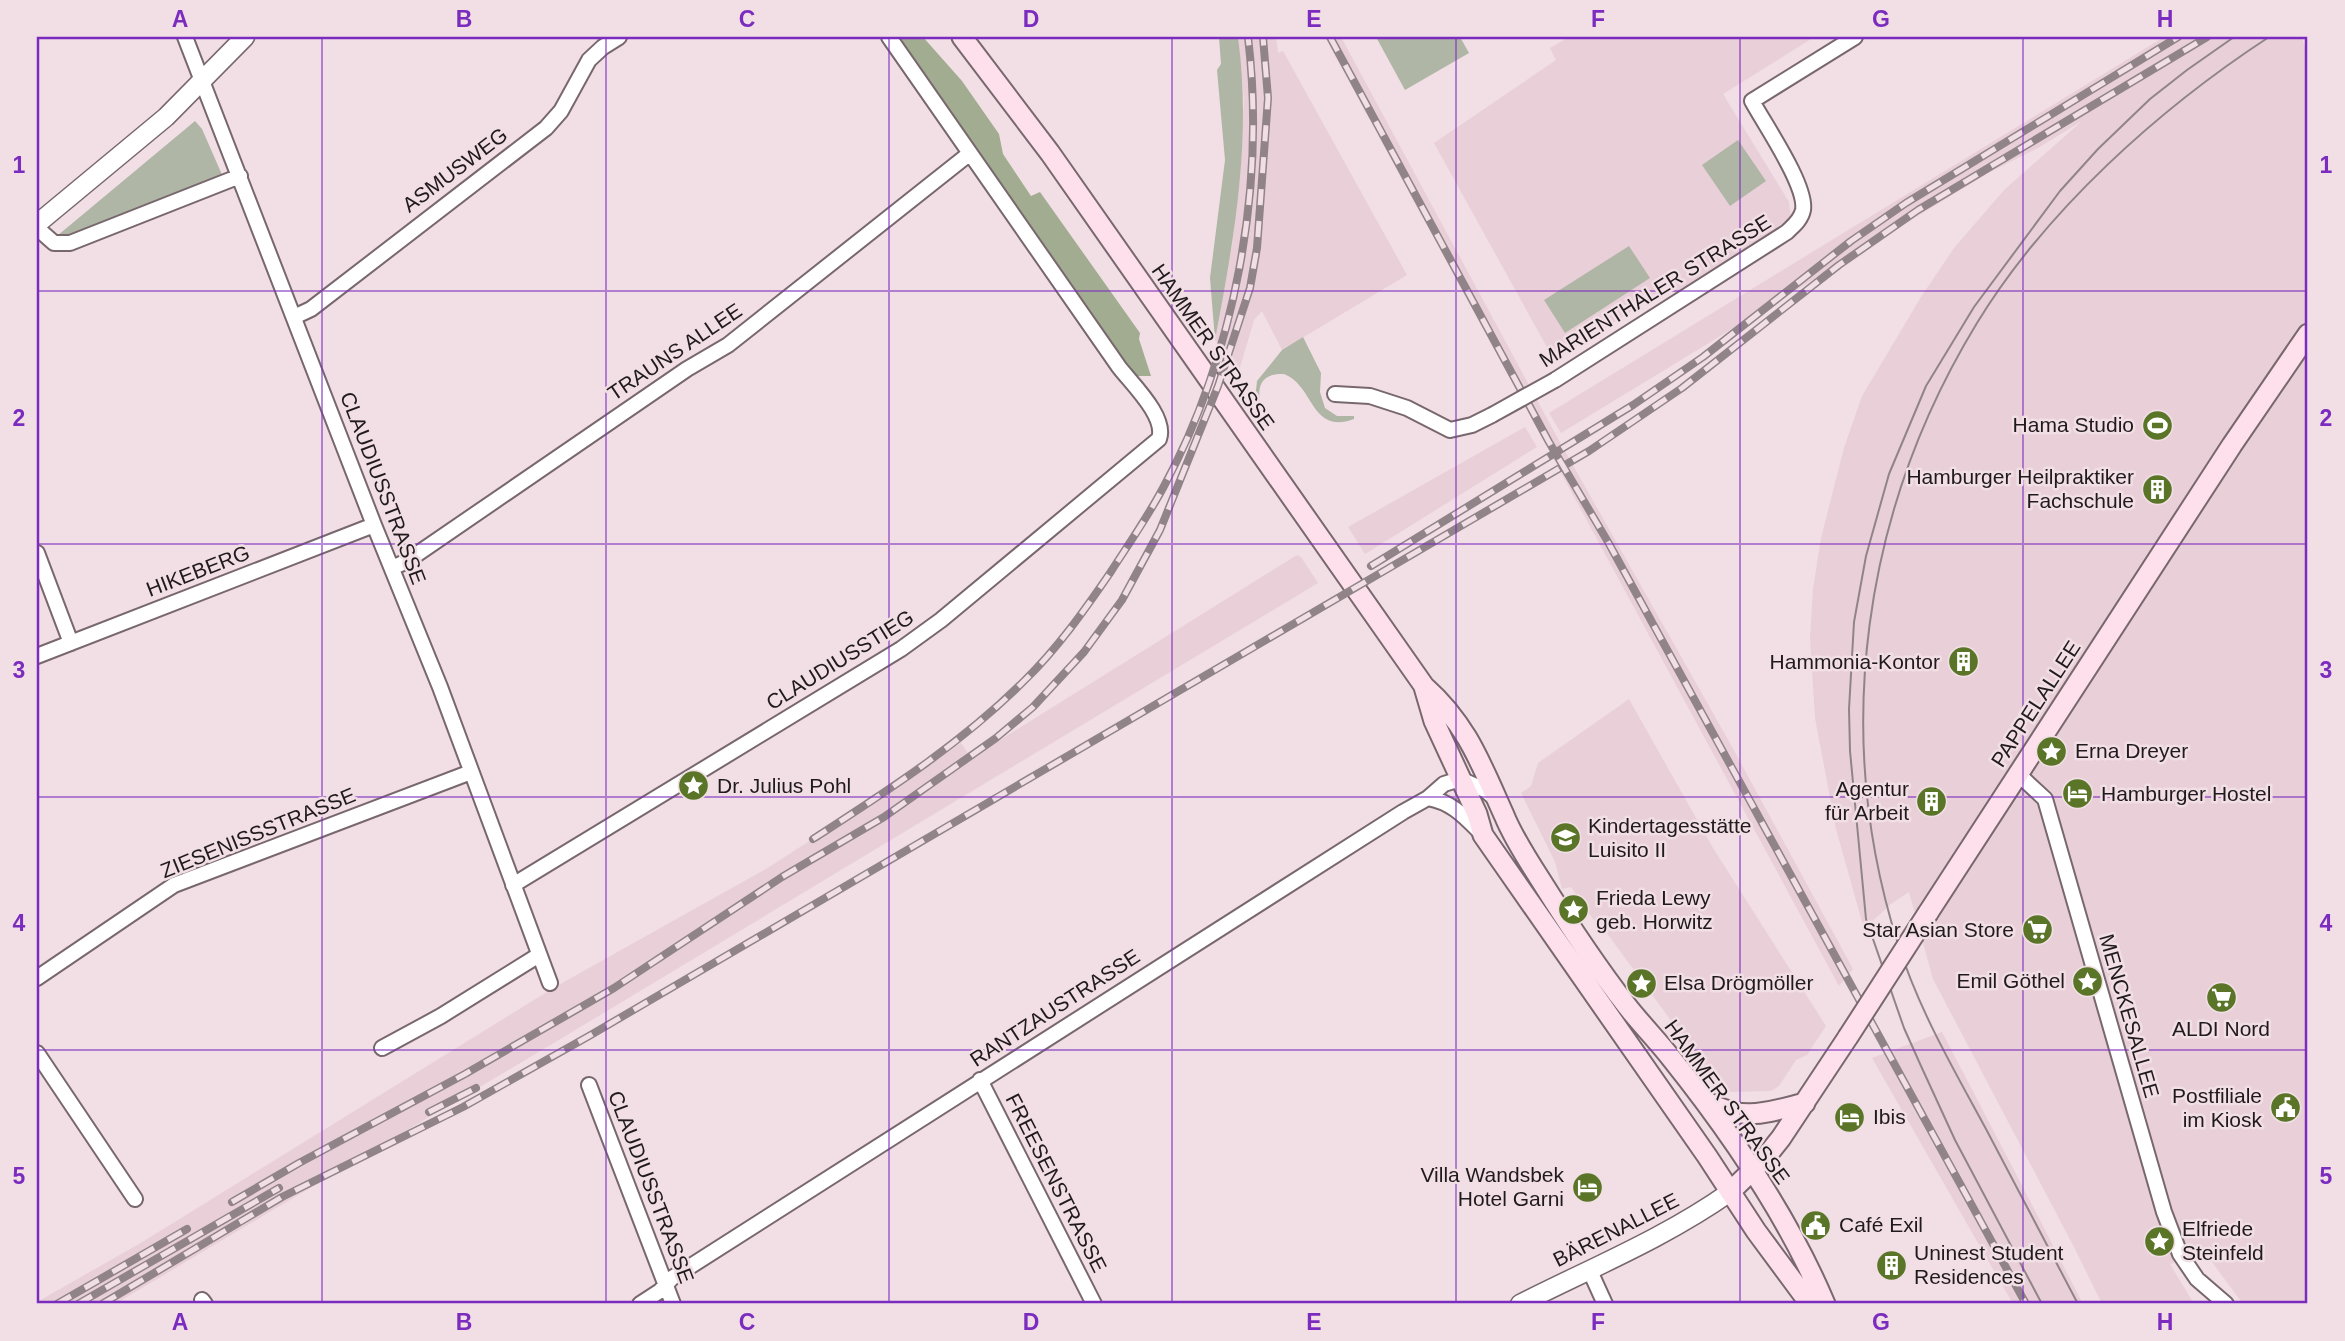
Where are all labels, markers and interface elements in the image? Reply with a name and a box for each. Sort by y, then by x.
text: A [172,6,188,32]
text: B [456,6,472,32]
text: C [739,6,755,32]
text: D [1023,6,1039,32]
text: E [1306,6,1322,32]
text: F [1591,6,1605,32]
text: G [1872,6,1890,32]
text: H [2157,6,2173,32]
street label: ASMUSWEG [398,123,511,216]
text: 1 [13,152,26,178]
text: 1 [2320,152,2333,178]
street label: MARIENTHALER STRASSE [1535,210,1775,371]
street label: HAMMER STRASSE [1147,259,1279,434]
street label: TRAUNS ALLEE [603,298,746,405]
street label: CLAUDIUSSTRASSE [336,388,431,587]
text: 2 [13,405,25,431]
text: 2 [2320,405,2332,431]
sports icon: Hama Studio [2140,408,2174,442]
place label: Hama Studio [2013,413,2134,436]
place label: Hamburger Heilpraktiker Fachschule [1906,465,2134,512]
building icon: Hamburger Heilpraktiker Fachschule [2140,472,2174,506]
street label: HIKEBERG [143,540,253,601]
street label: CLAUDIUSSTIEG [762,605,918,714]
street label: PAPPELALLEE [1986,636,2085,771]
building icon: Hammonia-Kontor [1946,645,1980,679]
place label: Hammonia-Kontor [1770,650,1940,673]
text: 3 [13,657,25,683]
text: 3 [2320,657,2332,683]
place icon: Erna Dreyer [2035,734,2069,768]
place label: Erna Dreyer [2075,739,2188,762]
place icon: Dr. Julius Pohl [677,769,711,803]
place label: Dr. Julius Pohl [717,774,851,797]
place label: Agentur für Arbeit [1825,777,1909,824]
hotel icon: Hamburger Hostel [2061,777,2095,811]
place label: Hamburger Hostel [2101,782,2271,805]
street label: ZIESENISSSTRASSE [157,783,358,882]
building icon: Agentur für Arbeit [1915,784,1949,818]
place label: Kindertagesstätte Luisito II [1588,814,1751,861]
school or university icon: Kindertagesstätte Luisito II [1548,821,1582,855]
place label: Frieda Lewy geb. Horwitz [1596,886,1713,933]
place icon: Frieda Lewy geb. Horwitz [1556,893,1590,927]
text: 4 [13,910,26,936]
text: 4 [2320,910,2333,936]
supermarket icon: Star Asian Store [2020,913,2054,947]
place label: Star Asian Store [1862,918,2014,941]
street label: MENCKESALLEE [2095,931,2164,1100]
street label: RANTZAUSTRASSE [966,944,1144,1071]
place icon: Emil Göthel [2071,964,2105,998]
place icon: Elsa Drögmöller [1624,966,1658,1000]
place label: Emil Göthel [1956,969,2065,992]
place label: Elsa Drögmöller [1664,971,1813,994]
supermarket icon: ALDI Nord [2204,980,2238,1014]
street label: HAMMER STRASSE [1660,1015,1795,1188]
place label: ALDI Nord [2172,1017,2270,1040]
place label: Postfiliale im Kiosk [2172,1084,2262,1131]
street label: CLAUDIUSSTRASSE [604,1087,699,1286]
street label: FREESENSTRASSE [1001,1090,1111,1276]
public building icon: Postfiliale im Kiosk [2268,1091,2302,1125]
hotel icon: Ibis [1833,1100,1867,1134]
place label: Ibis [1873,1105,1906,1128]
text: 5 [13,1163,26,1189]
place label: Villa Wandsbek Hotel Garni [1420,1163,1564,1210]
text: 5 [2320,1163,2333,1189]
hotel icon: Villa Wandsbek Hotel Garni [1570,1170,1604,1204]
street label: BÄRENALLEE [1549,1188,1682,1271]
public building icon: Café Exil [1799,1208,1833,1242]
place label: Café Exil [1839,1213,1923,1236]
place label: Elfriede Steinfeld [2182,1217,2264,1264]
place icon: Elfriede Steinfeld [2142,1224,2176,1258]
place label: Uninest Student Residences [1914,1241,2064,1288]
building icon: Uninest Student Residences [1874,1248,1908,1282]
text: A [172,1309,188,1335]
text: B [456,1309,472,1335]
text: C [739,1309,755,1335]
text: D [1023,1309,1039,1335]
text: E [1306,1309,1322,1335]
text: F [1591,1309,1605,1335]
text: G [1872,1309,1890,1335]
text: H [2157,1309,2173,1335]

